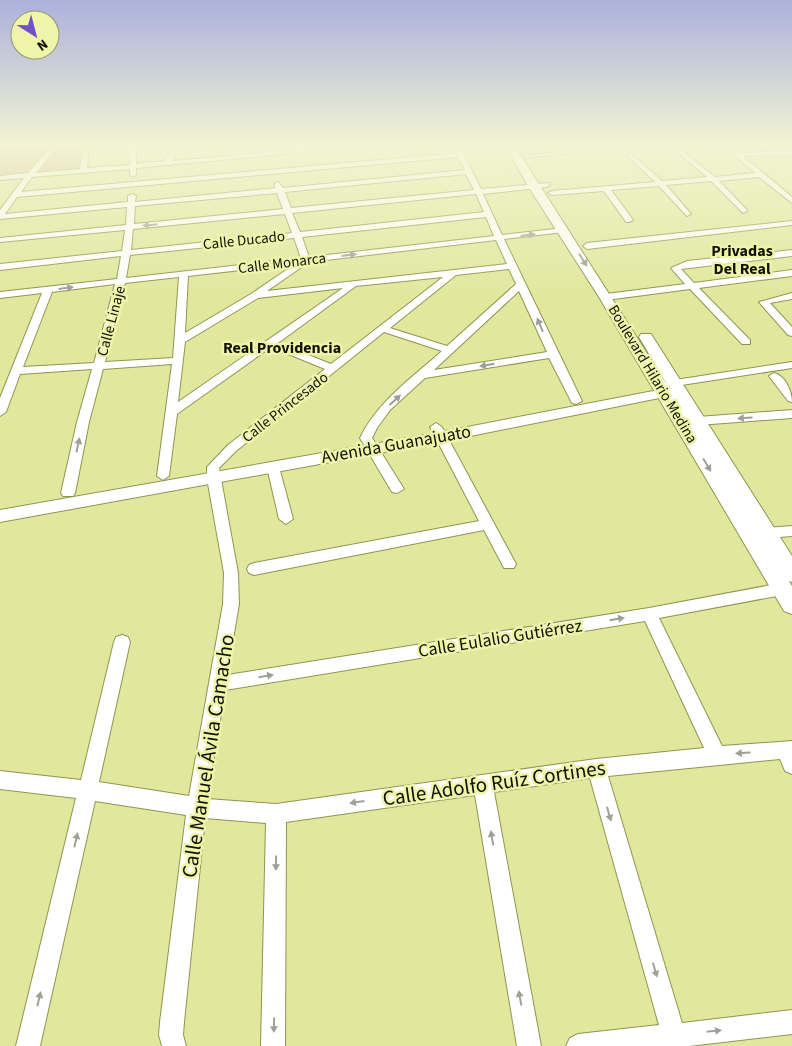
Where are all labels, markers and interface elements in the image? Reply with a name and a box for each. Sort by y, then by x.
north arrow [10,10,60,60]
text: N [32,34,52,56]
one-way arrow [141,221,157,229]
street label: Calle Ducado [202,226,286,255]
one-way arrow [520,231,536,239]
district label: Privadas Del Real [711,240,773,280]
street label: Calle Monarca [237,248,327,279]
one-way arrow [341,251,357,259]
one-way arrow [578,253,588,266]
one-way arrow [58,284,74,292]
street label: Calle Linaje [92,284,131,359]
street label: Boulevard Hilario Medina [603,301,702,447]
one-way arrow [536,318,544,332]
district label: Real Providencia [223,337,341,359]
one-way arrow [478,361,494,369]
street label: Calle Princesado [238,367,333,448]
one-way arrow [389,394,401,406]
one-way arrow [737,414,753,422]
street label: Avenida Guanajuato [319,419,473,470]
one-way arrow [75,437,83,453]
one-way arrow [703,458,712,471]
street label: Calle Eulalio Gutiérrez [416,613,584,664]
one-way arrow [609,615,625,623]
street label: Calle Manuel Ávila Camacho [174,632,242,880]
one-way arrow [259,672,275,680]
one-way arrow [735,750,751,758]
street label: Calle Adolfo Ruíz Cortines [381,752,607,813]
one-way arrow [348,799,364,807]
one-way arrow [606,807,614,822]
one-way arrow [488,830,496,846]
one-way arrow [72,833,80,848]
one-way arrow [272,855,280,871]
one-way arrow [651,963,659,978]
one-way arrow [516,990,524,1006]
one-way arrow [35,991,43,1006]
one-way arrow [270,1017,278,1033]
one-way arrow [706,1027,722,1035]

